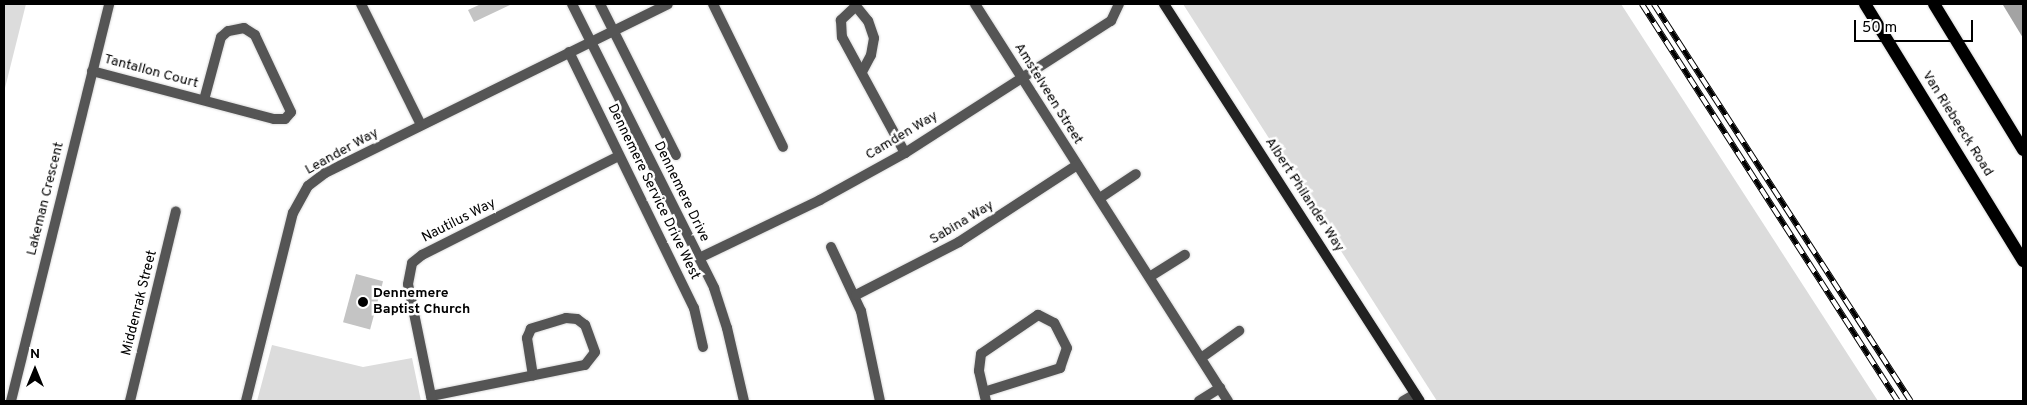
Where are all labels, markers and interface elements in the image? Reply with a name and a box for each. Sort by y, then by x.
scale bar [1857,10,1976,42]
text: 50 m [1862,19,1897,38]
street label: Amstelveen Street [1010,40,1086,148]
street label: Tantallon Court [102,51,200,93]
street label: Van Riebeeck Road [1918,68,1996,180]
street label: Dennemere Service Drive West [603,101,703,283]
street label: Camden Way [863,108,941,164]
street label: Leander Way [302,125,382,179]
street label: Albert Philander Way [1261,135,1347,255]
street label: Dennemere Drive [649,139,713,245]
street label: Lakeman Crescent [24,141,68,257]
street label: Nautilus Way [419,195,499,247]
street label: Sabina Way [927,197,997,249]
street label: Middenrak Street [119,249,161,357]
place label: Dennemere Baptist Church [373,286,470,318]
marker: Dennemere Baptist Church [357,296,369,308]
north arrow [10,345,60,395]
text: N [30,346,40,363]

